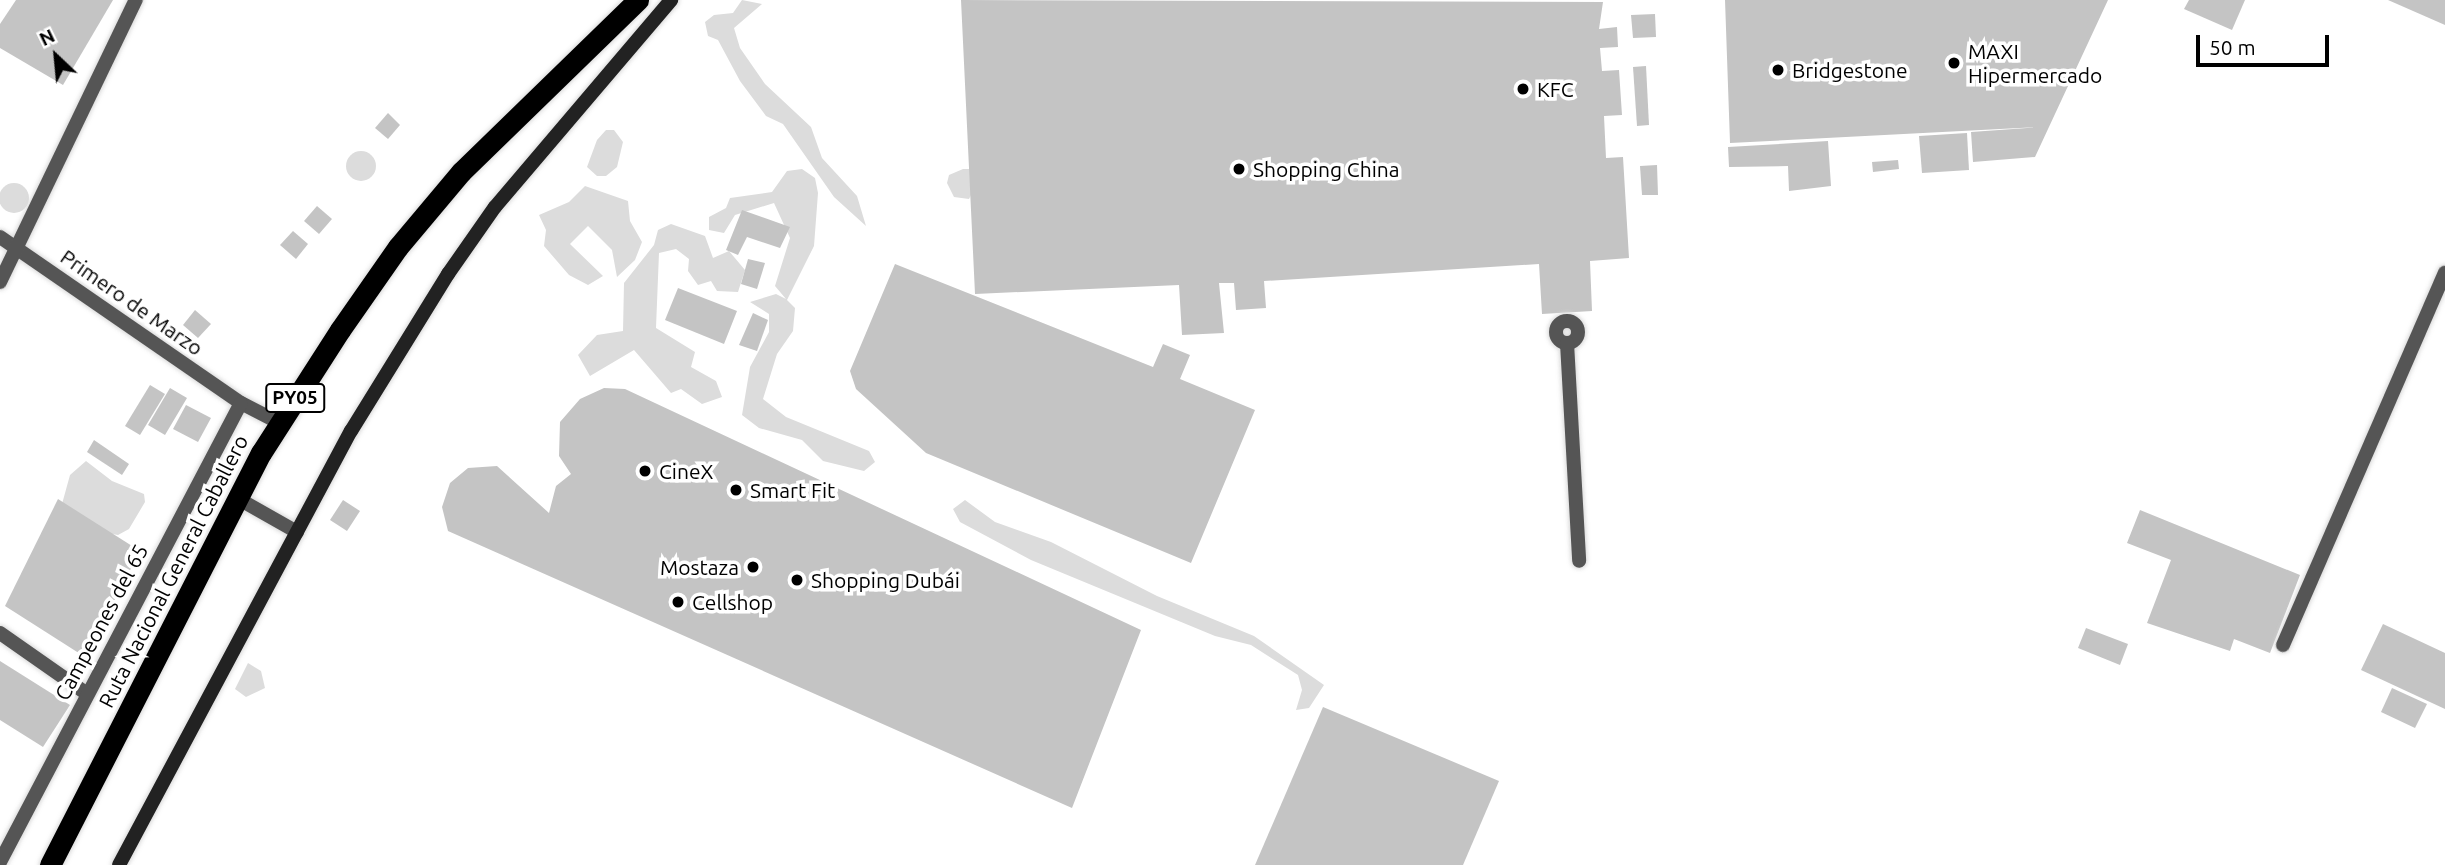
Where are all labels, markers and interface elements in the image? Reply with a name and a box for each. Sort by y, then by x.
north arrow [21,21,91,91]
scale bar [2200,21,2333,65]
text: N [36,24,58,50]
text: 50 m [2209,35,2256,59]
place label: MAXI Hipermercado [1968,38,2102,88]
marker: MAXI Hipermercado [1946,55,1962,71]
place label: Bridgestone [1792,57,1908,83]
marker: Bridgestone [1770,62,1786,78]
place label: KFC [1537,76,1574,102]
marker: KFC [1515,81,1531,97]
place label: Shopping China [1253,156,1400,182]
marker: Shopping China [1231,161,1247,177]
street label: Primero de Marzo [56,244,208,360]
road number: PY05 [265,382,325,414]
street label: Ruta Nacional General Caballero [93,430,253,712]
place label: CineX [659,458,713,484]
marker: CineX [637,463,653,479]
place label: Smart Fit [750,477,835,503]
marker: Smart Fit [728,482,744,498]
street label: Campeones del 65 [49,540,153,704]
place label: Mostaza [660,554,739,580]
marker: Mostaza [745,559,761,575]
place label: Shopping Dubái [811,567,960,593]
marker: Shopping Dubái [789,572,805,588]
place label: Cellshop [692,589,773,615]
marker: Cellshop [670,594,686,610]

